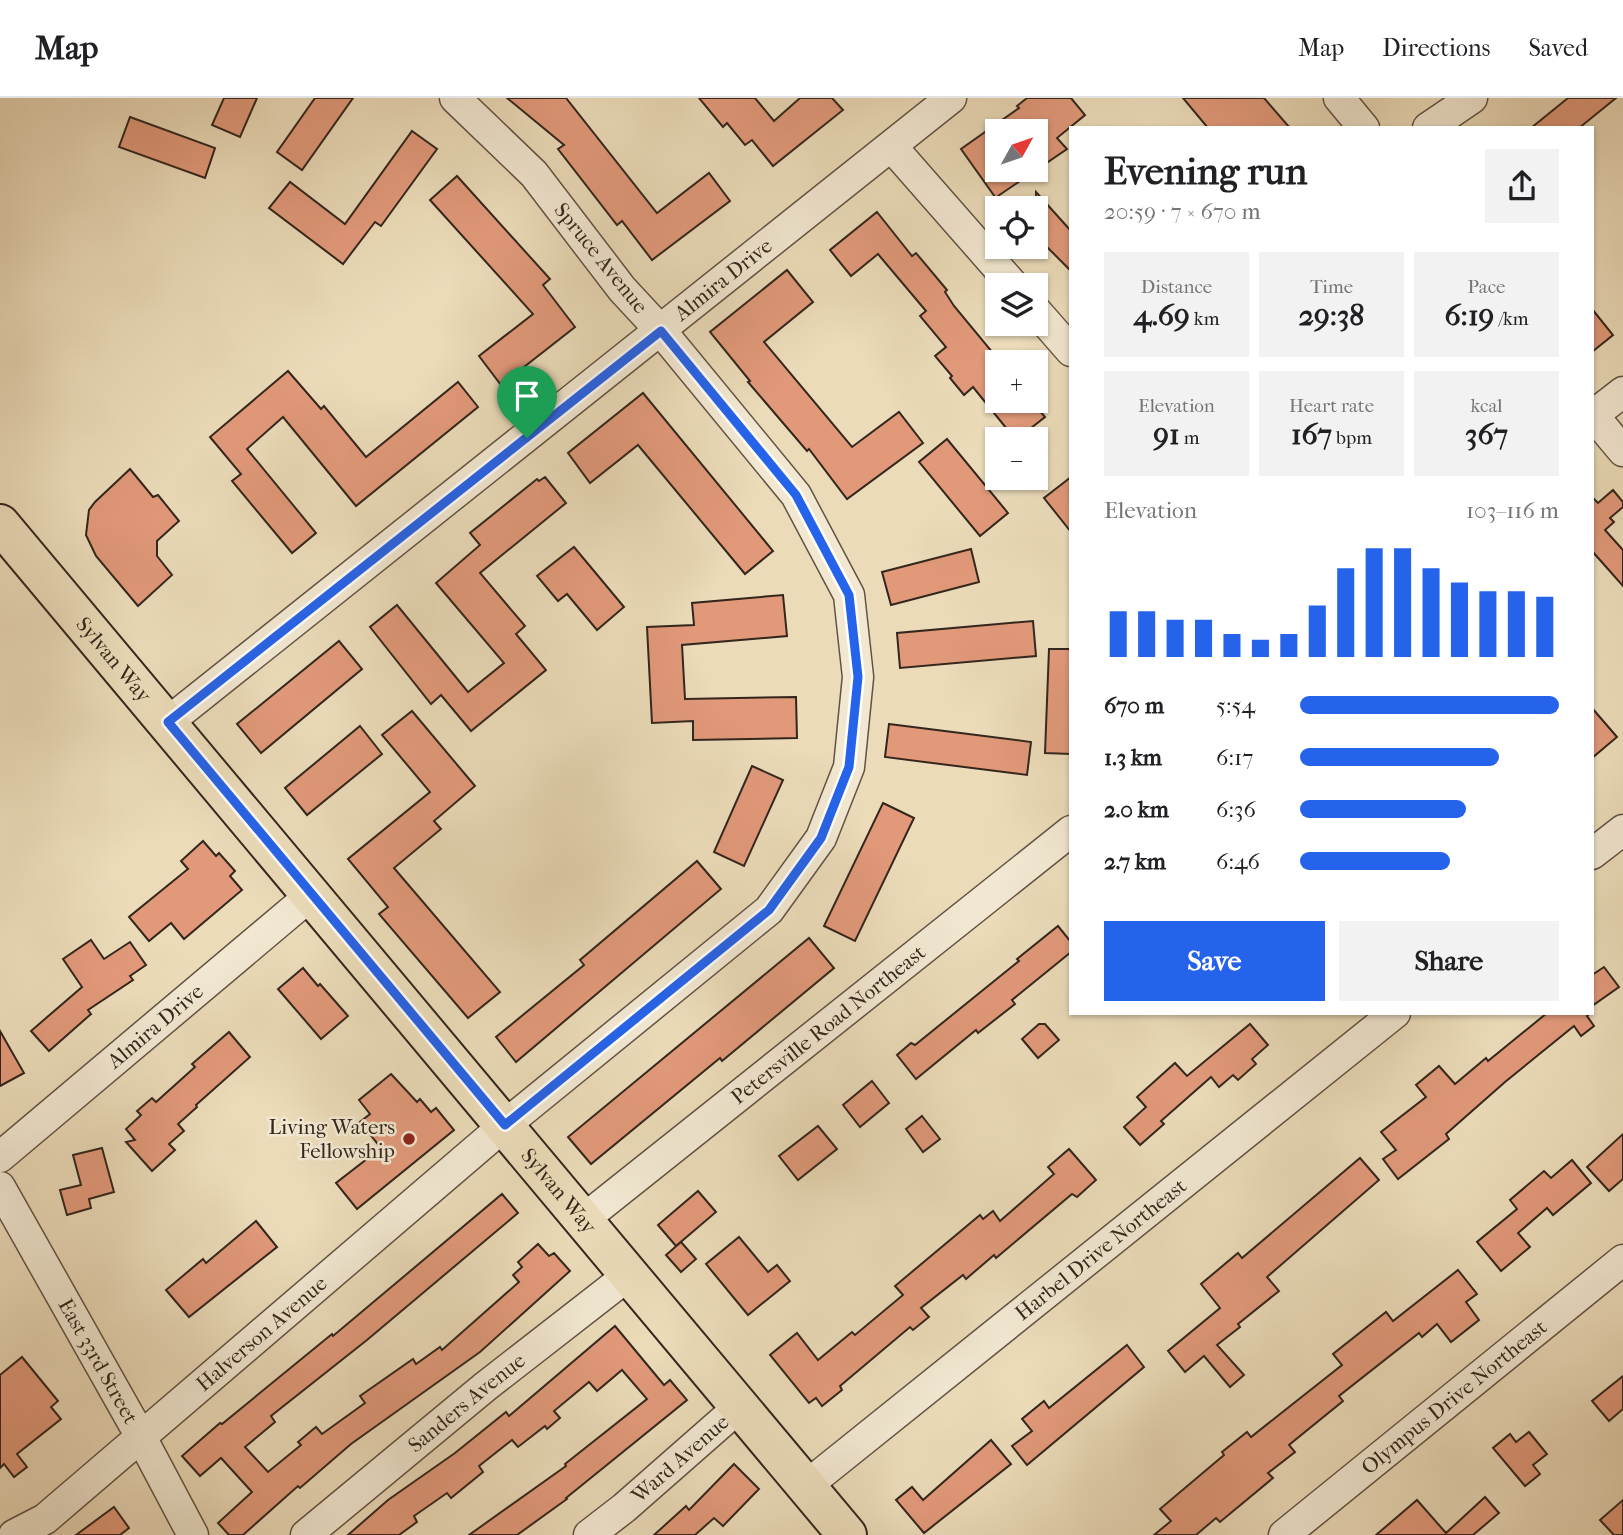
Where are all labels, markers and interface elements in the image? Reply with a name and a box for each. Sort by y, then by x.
text: Map [35,29,98,68]
text: Map [1298,34,1344,62]
text: Directions [1382,34,1490,62]
text: Saved [1528,34,1588,62]
north arrow [985,119,1048,182]
map controls [985,119,1048,490]
text: Evening run [1104,149,1307,194]
button: share [1485,149,1559,223]
button: locate [985,196,1048,259]
street label: Spruce Avenue [549,198,653,318]
text: 20:59 · 7 × 670 m [1104,198,1261,225]
street label: Almira Drive [669,233,777,326]
button: layers [985,273,1048,336]
text: Distance [1141,276,1212,298]
text: Time [1310,276,1353,298]
text: Pace [1468,276,1505,298]
text: 4.69 [1134,298,1190,333]
text: 29:38 [1299,298,1364,333]
text: 6:19 [1444,298,1494,333]
text: km [1190,308,1219,330]
text: /km [1494,308,1529,330]
button: + [985,350,1048,413]
pin [497,366,557,438]
icon: arrive [508,377,546,415]
text: Elevation [1138,395,1215,417]
text: Heart rate [1289,395,1374,417]
text: kcal [1471,395,1502,417]
text: 91 [1153,417,1180,452]
text: 167 [1291,417,1332,452]
text: 367 [1465,417,1508,452]
button: − [985,427,1048,490]
text: m [1180,427,1200,449]
text: bpm [1332,427,1372,449]
text: Elevation [1104,497,1197,524]
text: 103–116 m [1466,497,1559,524]
street label: Sylvan Way [71,612,157,708]
text: 670 m [1104,692,1164,719]
text: 5:54 [1216,692,1255,719]
text: 1.3 km [1104,744,1162,771]
text: 6:17 [1216,744,1253,771]
text: 2.0 km [1104,796,1169,823]
text: 6:36 [1216,796,1256,823]
text: 2.7 km [1104,848,1166,875]
text: 6:46 [1216,848,1260,875]
button: Save [1104,921,1325,1001]
button: Share [1339,921,1559,1001]
street label: Petersville Road Northeast [726,940,930,1109]
street label: Almira Drive [102,979,208,1074]
place label: Living Waters Fellowship [268,1115,395,1163]
marker: Living Waters Fellowship [401,1131,417,1147]
street label: Sylvan Way [516,1143,602,1239]
street label: Harbel Drive Northeast [1010,1173,1191,1325]
street label: Halverson Avenue [191,1271,332,1396]
street label: East 33rd Street [53,1294,143,1428]
street label: Olympus Drive Northeast [1357,1314,1552,1479]
street label: Sanders Avenue [403,1348,530,1457]
street label: Ward Avenue [626,1410,734,1508]

